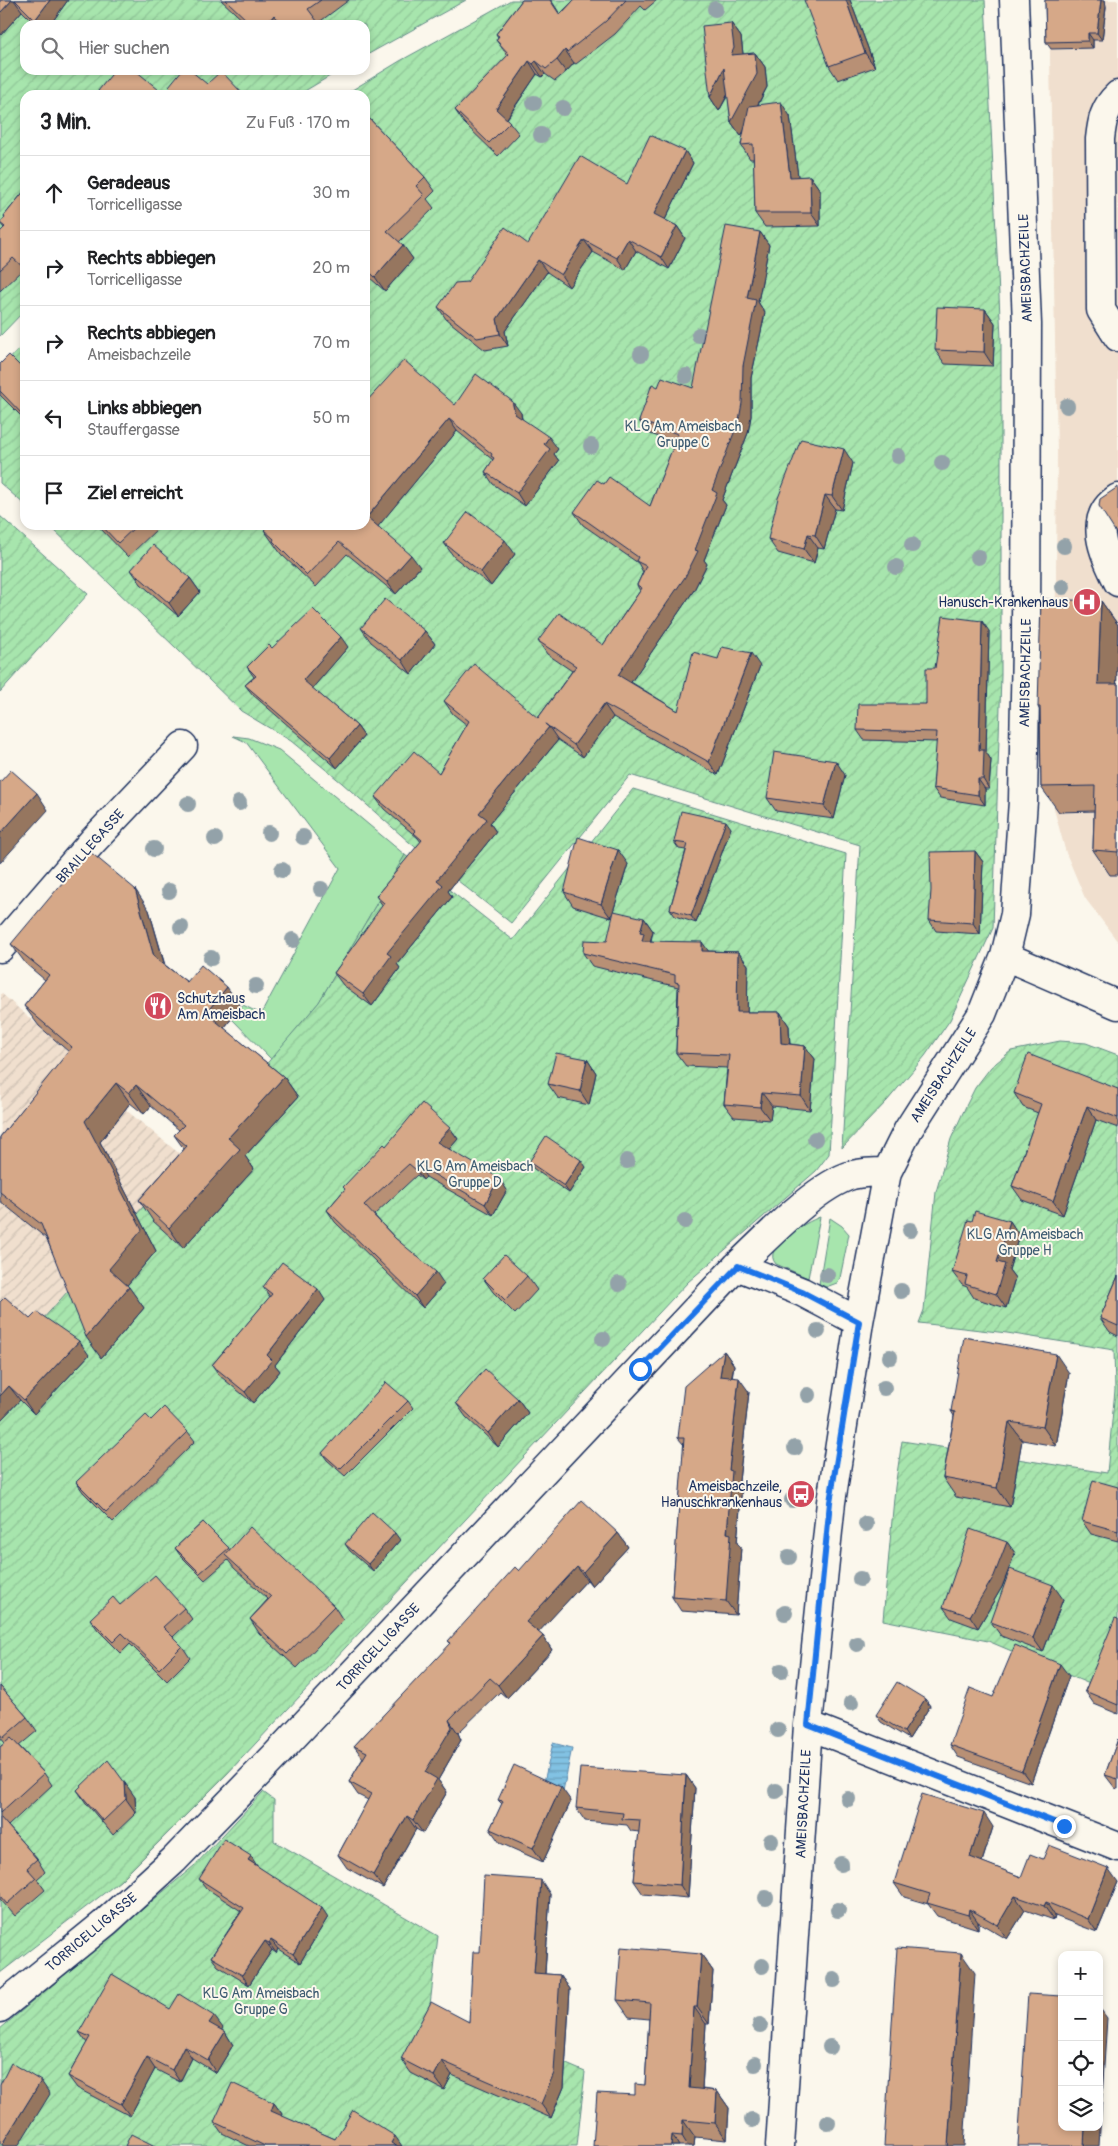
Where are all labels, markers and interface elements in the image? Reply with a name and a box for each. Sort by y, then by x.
search box [20,20,370,75]
icon: search [38,34,66,62]
text: Hier suchen [78,36,170,60]
text: 3 Min. [40,109,91,136]
text: Zu Fuß · 170 m [246,113,350,133]
text: Geradeaus [87,171,170,195]
icon: ahead [40,179,68,207]
text: 30 m [312,183,350,203]
text: Torricelligasse [87,195,182,215]
street label: AMEISBACHZEILE [1015,213,1036,323]
text: Rechts abbiegen [87,246,216,270]
icon: right [40,254,68,282]
text: 20 m [312,258,350,278]
text: Torricelligasse [87,270,182,290]
text: Rechts abbiegen [87,321,216,345]
icon: right [40,329,68,357]
text: 70 m [313,333,350,353]
text: Ameisbachzeile [87,345,191,365]
text: Links abbiegen [87,396,202,420]
icon: left [40,404,68,432]
text: 50 m [313,408,350,428]
park label: KLG Am Ameisbach Gruppe C [625,418,741,451]
text: Stauffergasse [87,420,180,440]
icon: arrive [40,479,68,507]
text: Ziel erreicht [87,481,183,505]
hospital icon: Hanusch-Krankenhaus [1072,587,1102,617]
place label: Hanusch-Krankenhaus [938,594,1069,611]
street label: AMEISBACHZEILE [1016,618,1035,728]
street label: BRAILLEGASSE [53,806,128,887]
place label: Schutzhaus Am Ameisbach [177,990,265,1023]
restaurant icon: Schutzhaus Am Ameisbach [143,991,173,1021]
street label: AMEISBACHZEILE [907,1025,980,1126]
park label: KLG Am Ameisbach Gruppe D [417,1158,533,1191]
park label: KLG Am Ameisbach Gruppe H [967,1226,1083,1259]
route start [629,1358,652,1381]
place label: Ameisbachzeile, Hanuschkrankenhaus [661,1478,783,1511]
bus stop icon: Ameisbachzeile, Hanuschkrankenhaus [786,1479,816,1509]
street label: TORRICELLIGASSE [333,1600,424,1695]
street label: AMEISBACHZEILE [792,1749,815,1859]
route end [1053,1815,1076,1838]
street label: TORRICELLIGASSE [42,1889,141,1976]
map controls [1058,1951,1103,2131]
button: + [1058,1951,1103,1996]
park label: KLG Am Ameisbach Gruppe G [203,1985,319,2018]
button: − [1058,1996,1103,2041]
button: locate [1058,2041,1103,2086]
button: layers [1058,2086,1103,2131]

